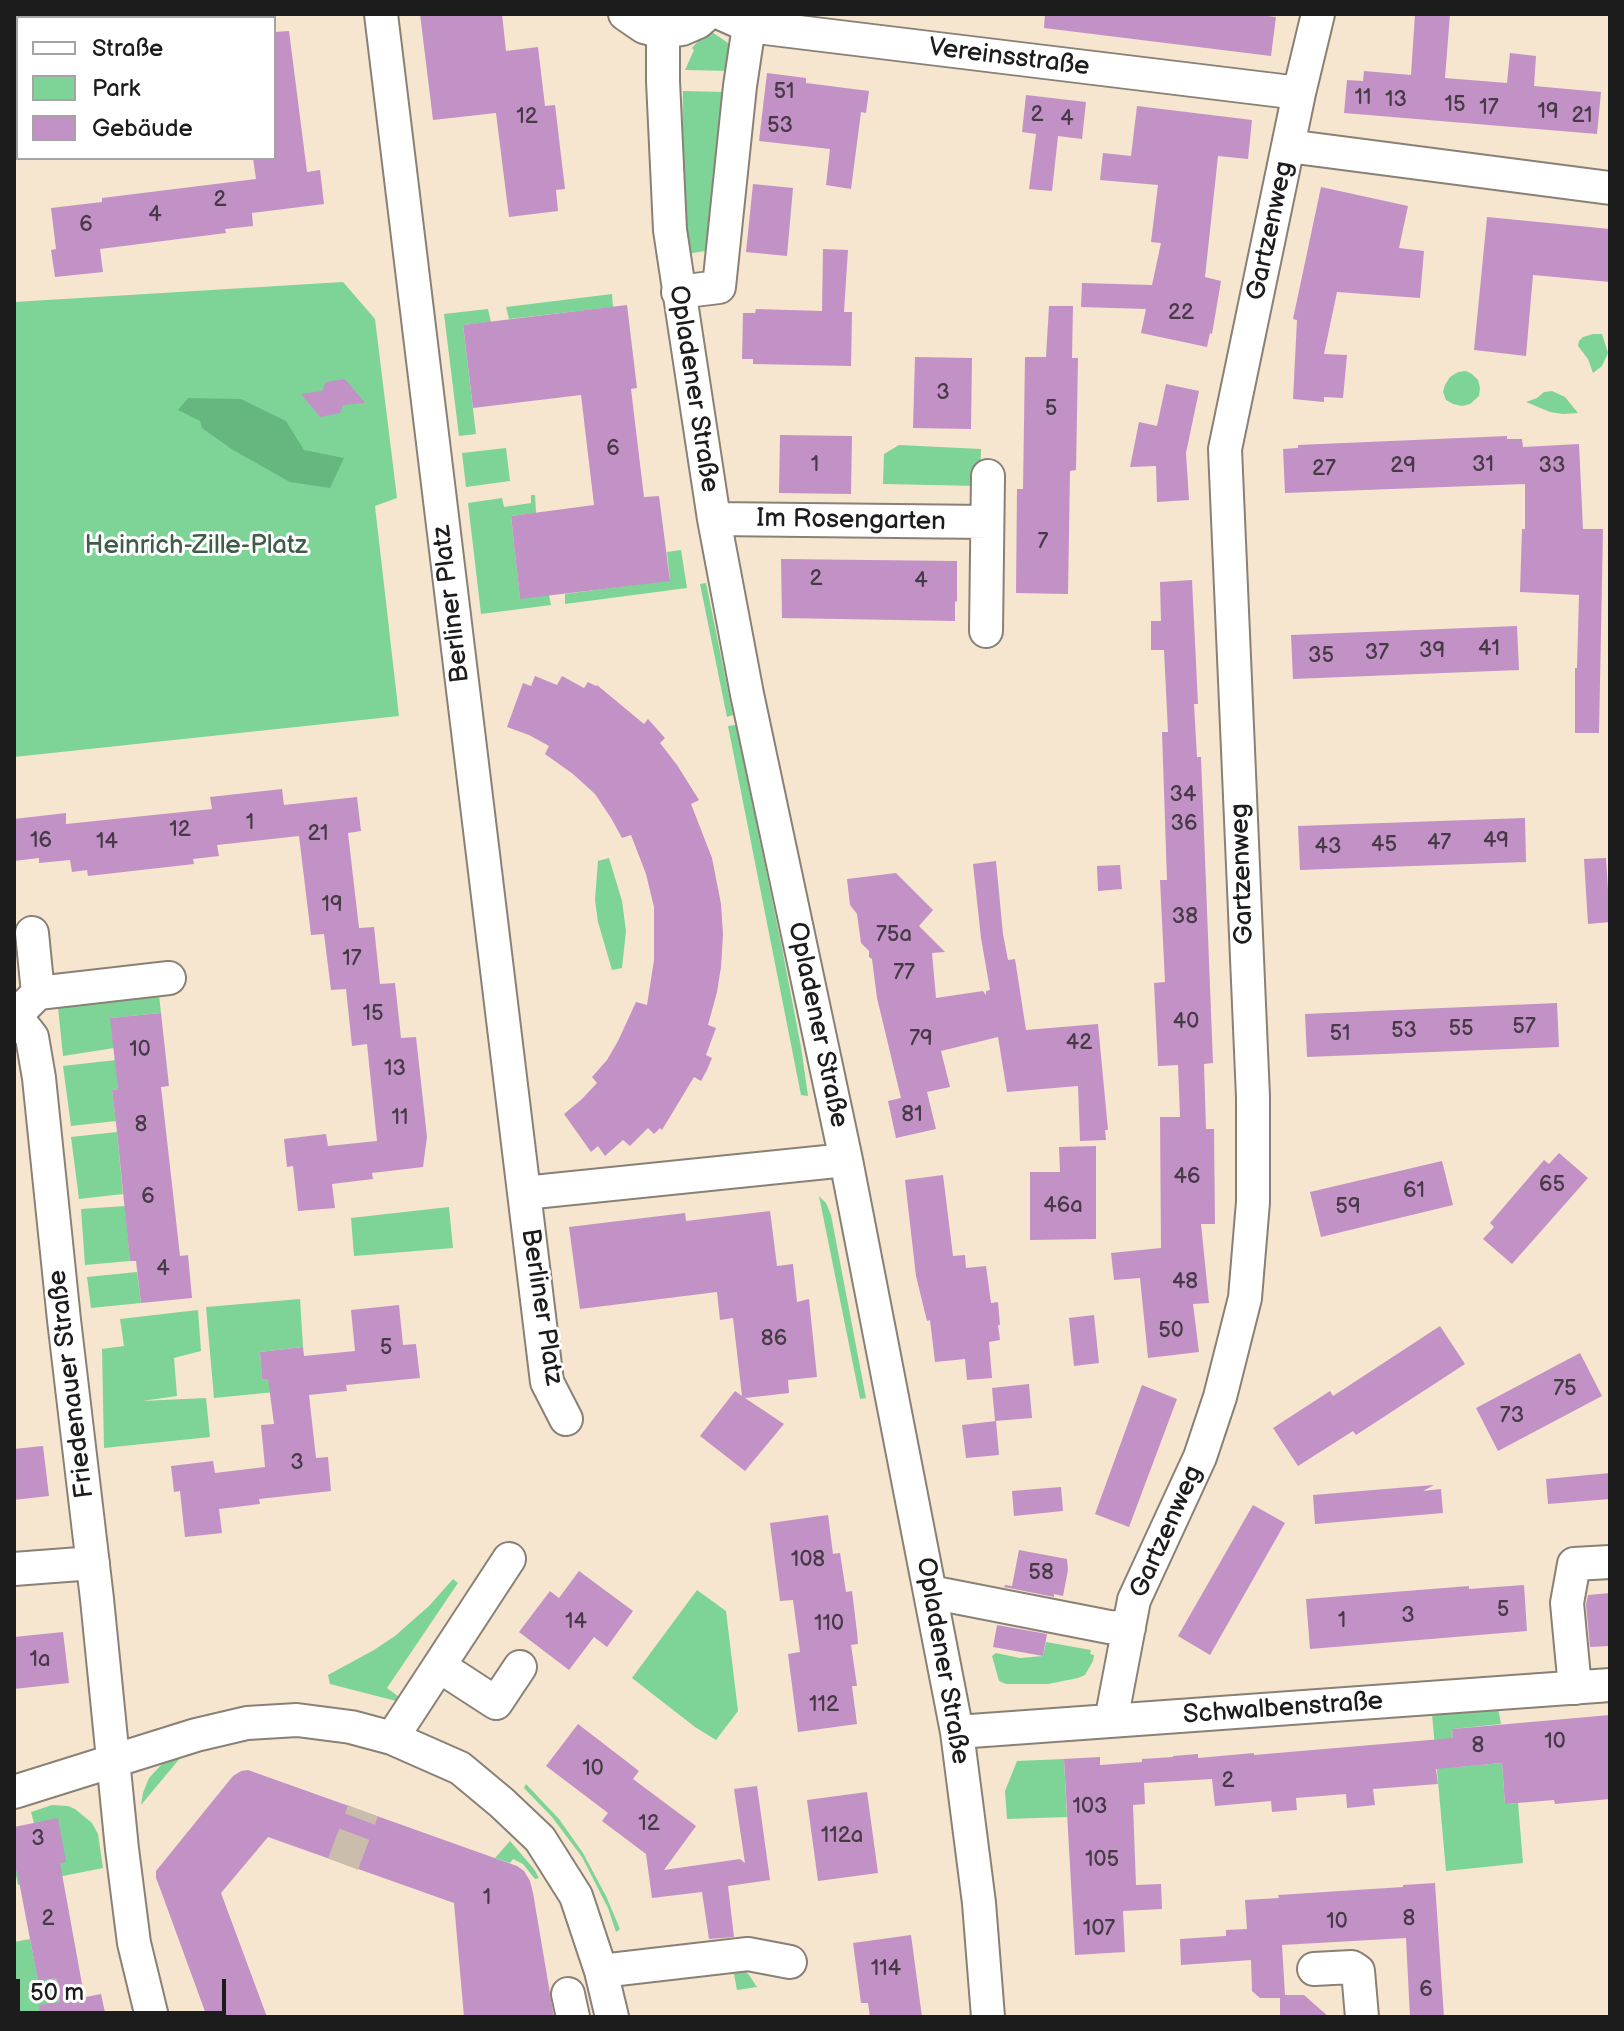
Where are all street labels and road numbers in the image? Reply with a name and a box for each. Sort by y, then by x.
street label: Vereinsstraße [927,33,1091,83]
street label: Gartzenweg [1241,159,1301,303]
street label: Opladener Straße [661,283,725,495]
street label: Im Rosengarten [756,504,946,538]
street label: Berliner Platz [427,524,477,684]
street label: Gartzenweg [1225,803,1261,945]
street label: Opladener Straße [780,919,854,1131]
street label: Berliner Platz [513,1226,569,1388]
street label: Friedenauer Straße [43,1268,101,1500]
street label: Gartzenweg [1124,1461,1210,1603]
street label: Opladener Straße [908,1555,976,1767]
street label: Schwalbenstraße [1182,1686,1384,1732]

